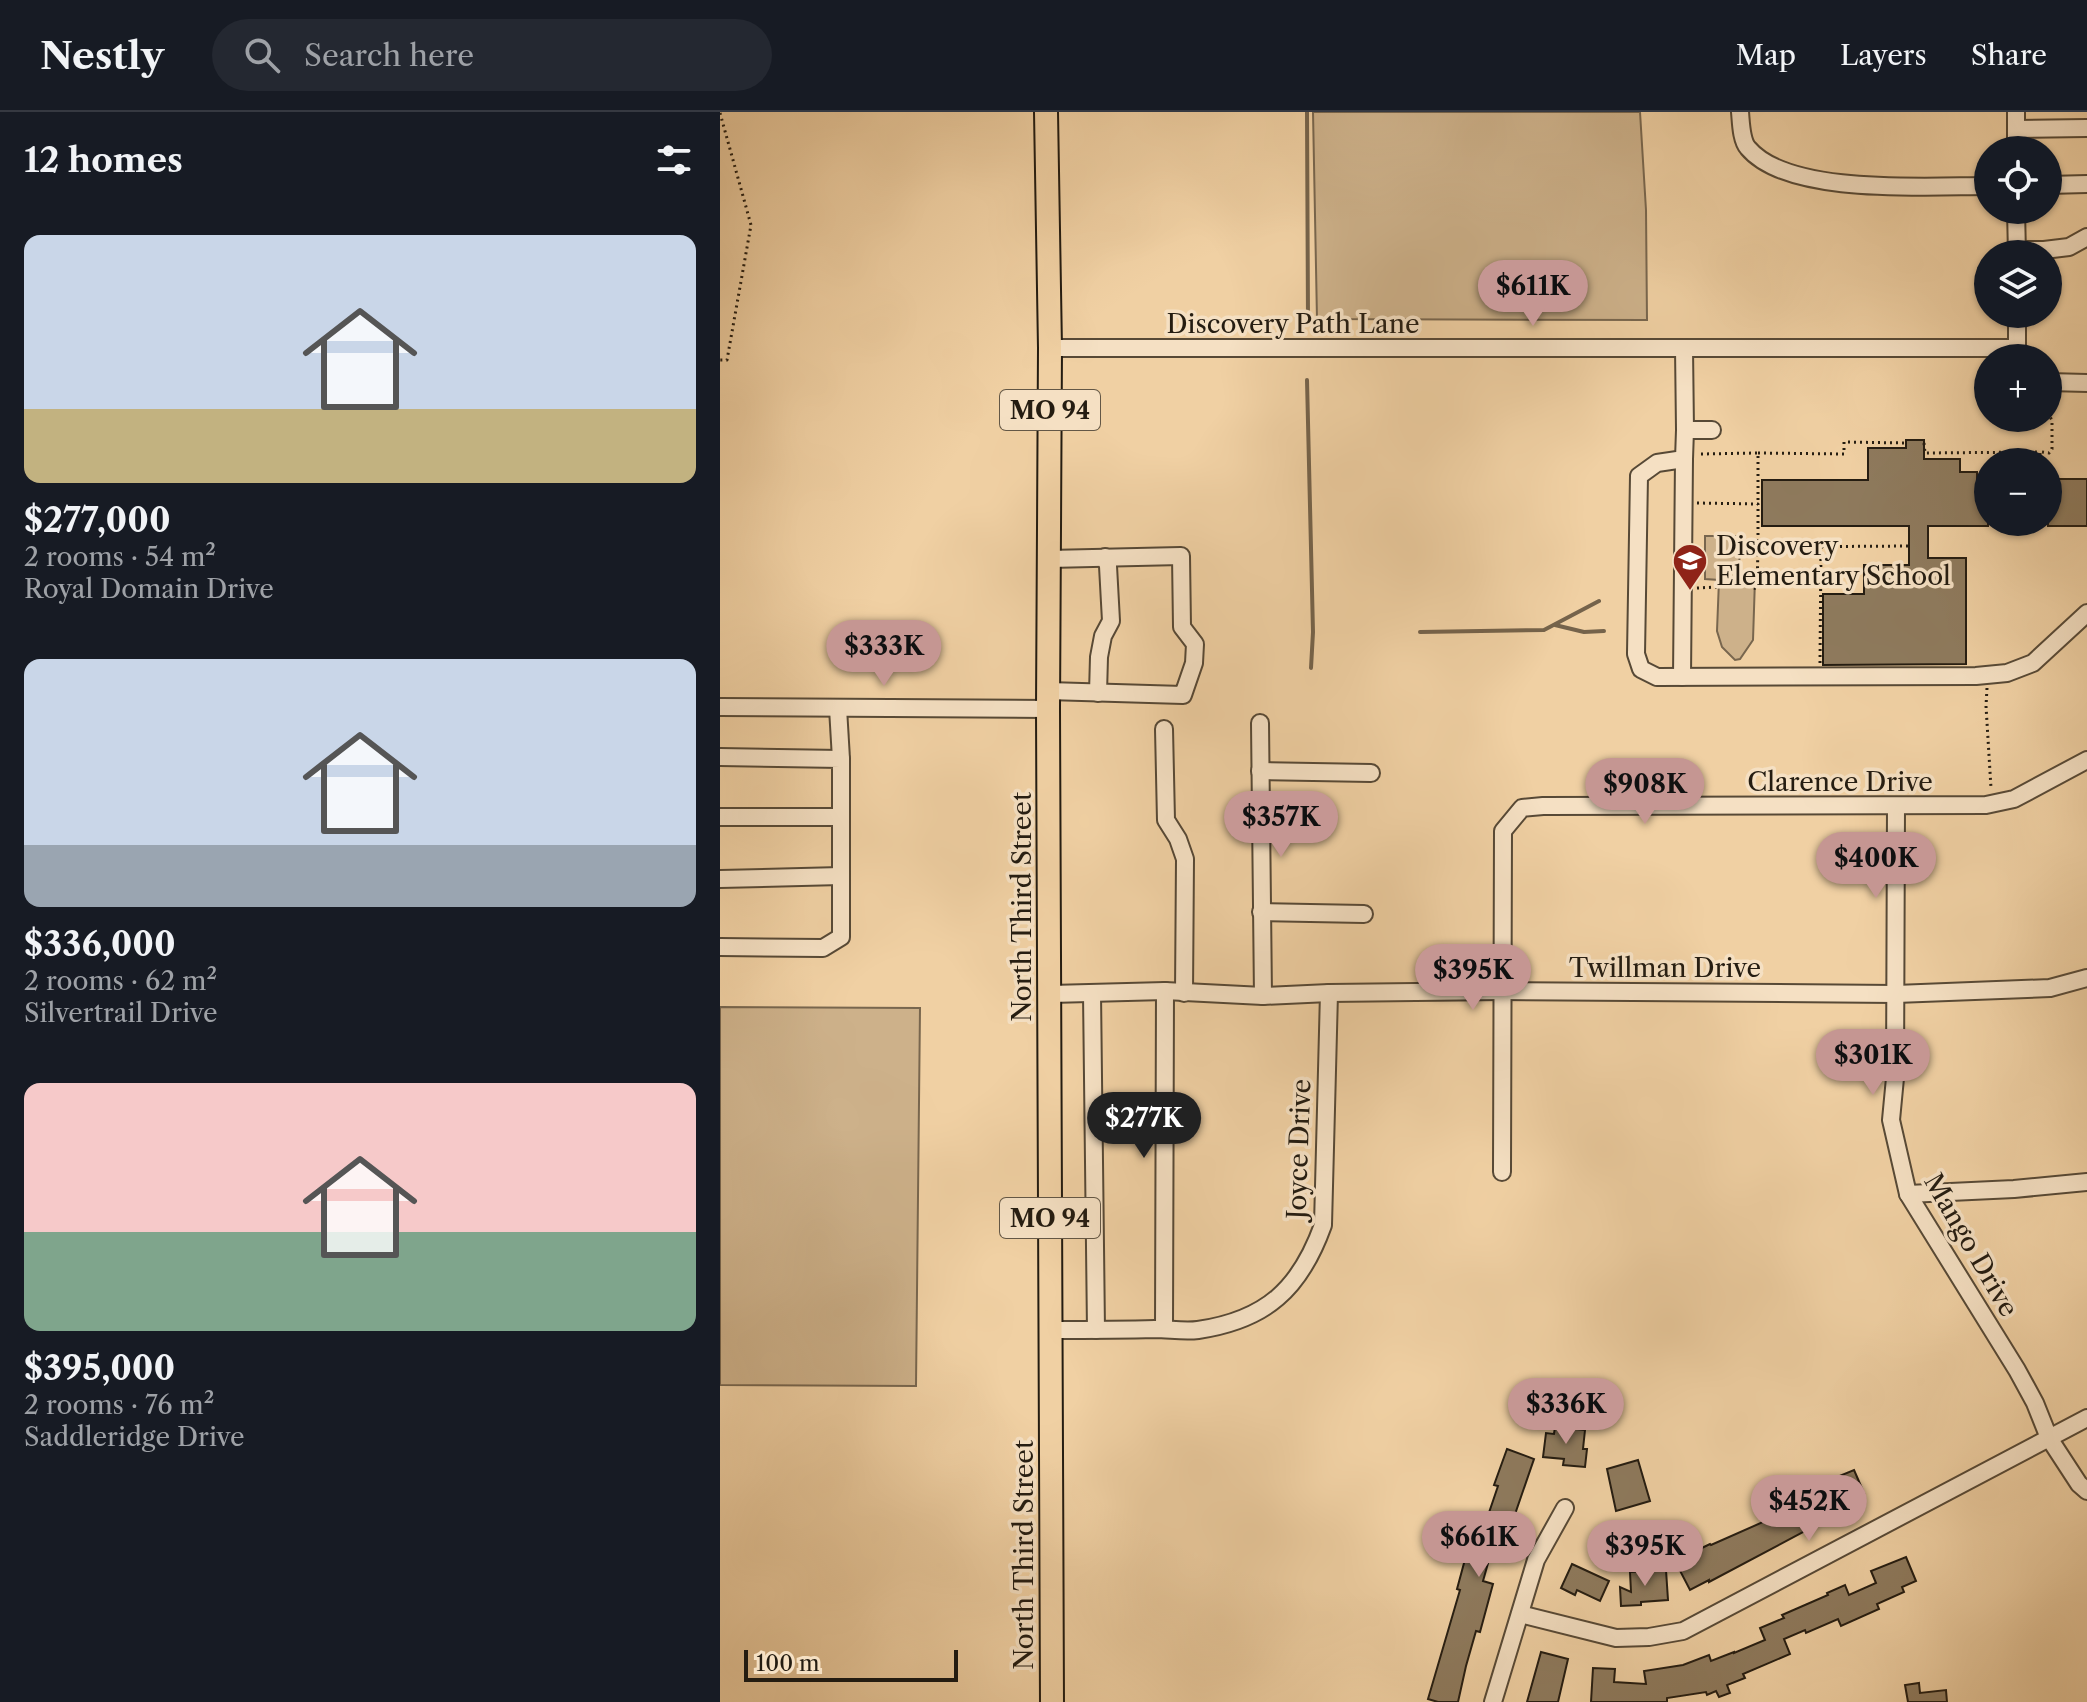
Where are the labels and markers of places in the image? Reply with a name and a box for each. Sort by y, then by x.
pin: $611K [1477,260,1589,328]
place label: Discovery Elementary School [1716,530,1951,592]
school or university icon: Discovery Elementary School [1671,542,1709,592]
pin: $333K [828,620,940,688]
pin: $908K [1589,758,1701,826]
pin: $357K [1225,791,1337,859]
pin: $400K [1820,832,1932,900]
pin: $395K [1417,944,1529,1012]
pin: $301K [1817,1029,1929,1097]
pin: $277K [1088,1092,1200,1160]
pin: $336K [1510,1378,1622,1446]
pin: $452K [1753,1475,1865,1543]
pin: $661K [1423,1511,1535,1579]
pin: $395K [1589,1520,1701,1588]

